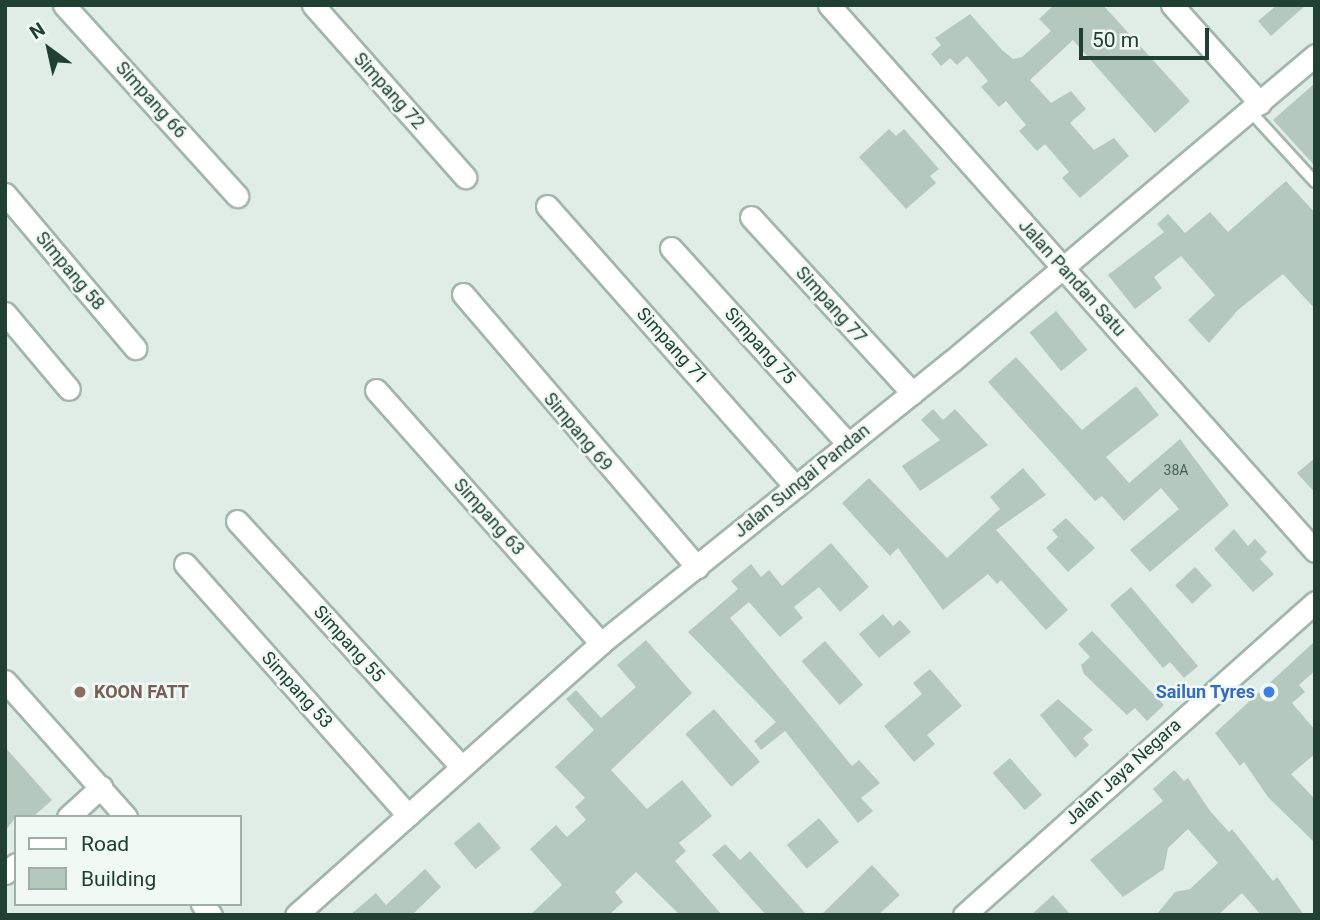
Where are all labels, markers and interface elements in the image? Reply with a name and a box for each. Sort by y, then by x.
north arrow [14,14,84,84]
scale bar [1082,14,1212,58]
text: N [25,18,49,44]
text: 50 m [1092,28,1139,52]
street label: Simpang 72 [349,48,429,134]
street label: Simpang 66 [111,57,191,143]
street label: Jalan Pandan Satu [1014,215,1130,341]
street label: Simpang 58 [31,227,109,315]
street label: Simpang 77 [791,262,871,348]
street label: Simpang 71 [632,303,712,389]
street label: Simpang 75 [720,303,800,389]
street label: Simpang 69 [539,388,617,476]
street label: Jalan Sungai Pandan [730,420,874,542]
house number: 38A [1164,462,1188,478]
street label: Simpang 63 [449,474,529,560]
street label: Simpang 55 [309,601,389,687]
street label: Simpang 53 [257,647,337,733]
place label: KOON FATT [94,681,189,703]
place label: Sailun Tyres [1155,681,1255,703]
marker: KOON FATT [72,684,88,700]
marker: Sailun Tyres [1261,684,1277,700]
street label: Jalan Jaya Negara [1061,714,1185,830]
legend [14,815,242,906]
text: Road [81,832,129,856]
text: Building [81,867,156,891]

